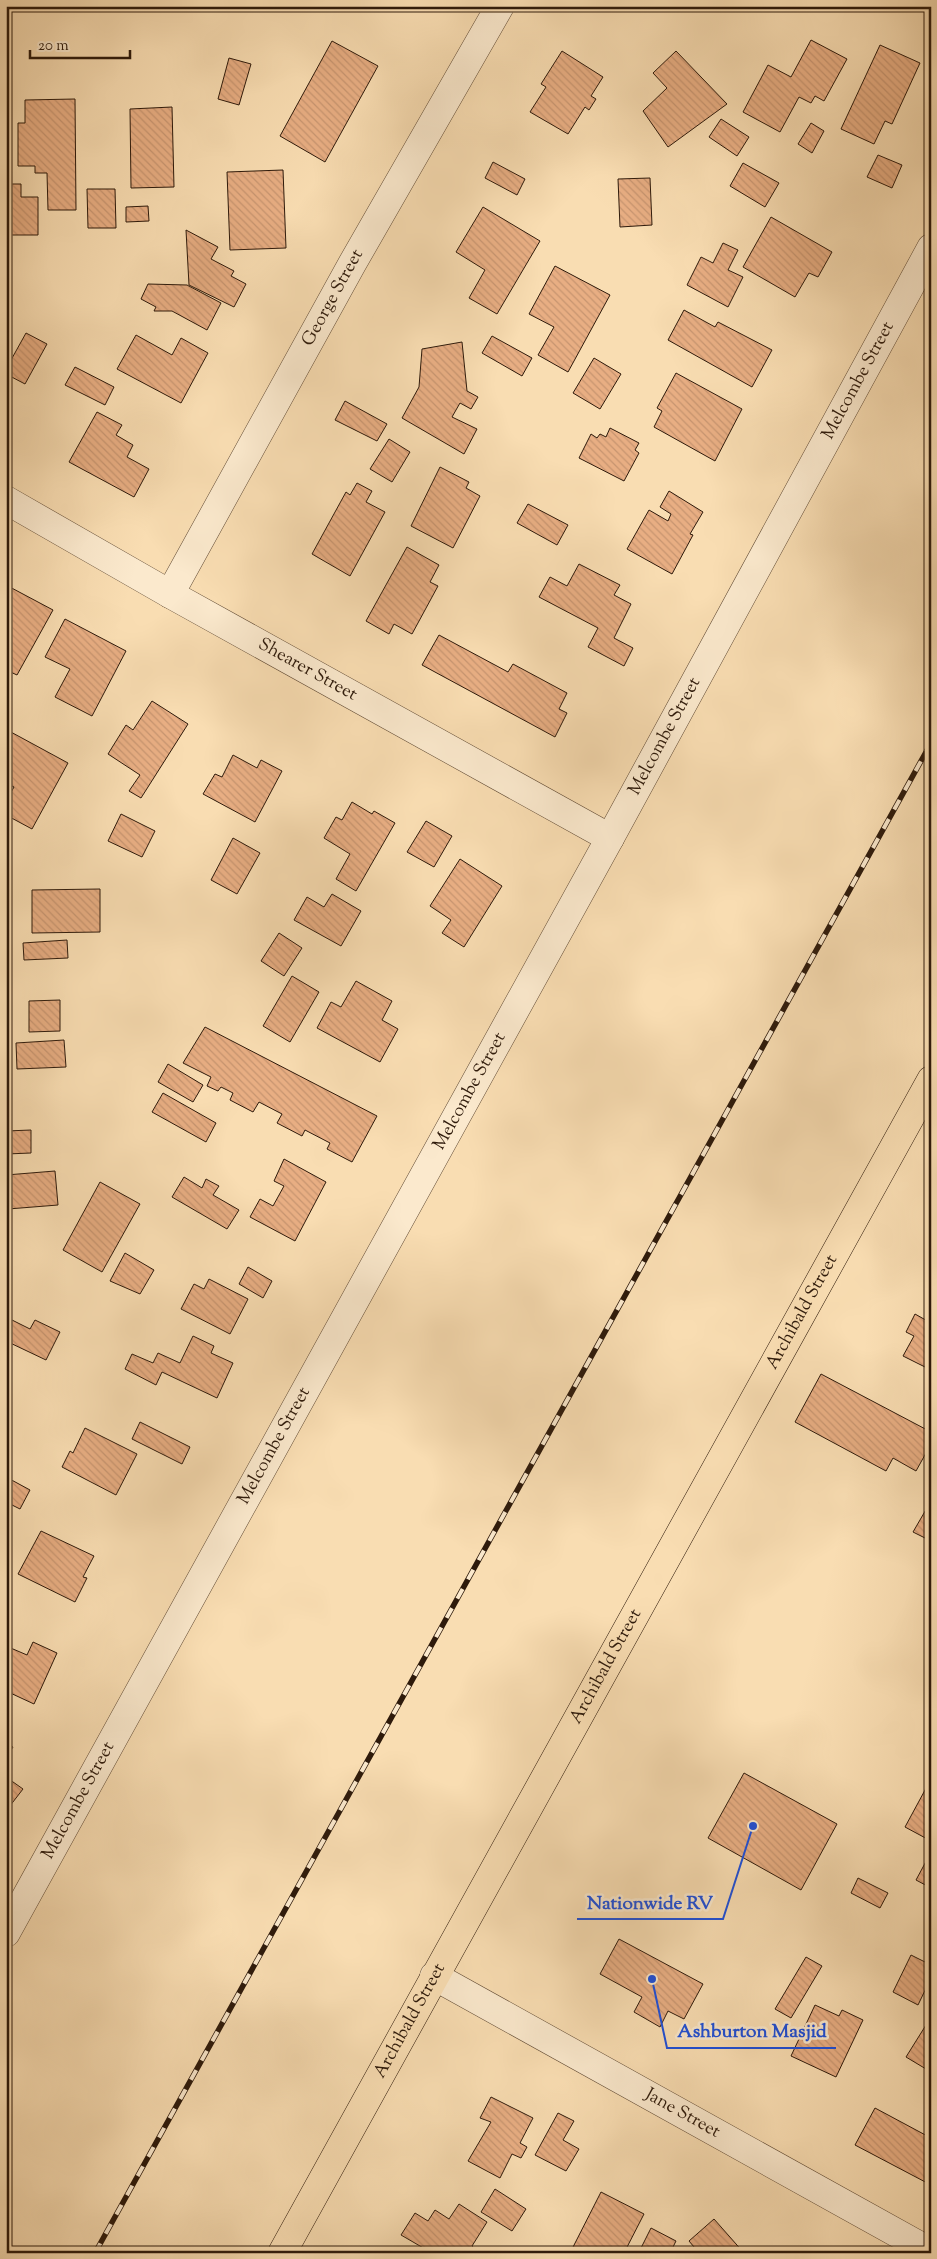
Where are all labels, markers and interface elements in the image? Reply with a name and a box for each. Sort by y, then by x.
scale bar [30,28,130,60]
text: 20 m [38,36,69,57]
street label: George Street [296,245,371,351]
street label: Melcombe Street [816,317,901,444]
street label: Shearer Street [253,632,362,708]
street label: Melcombe Street [623,673,708,800]
street label: Melcombe Street [427,1028,513,1155]
street label: Archibald Street [760,1250,845,1375]
street label: Melcombe Street [232,1383,318,1510]
street label: Archibald Street [564,1604,649,1729]
street label: Melcombe Street [36,1737,122,1864]
callout: Nationwide RV [577,1885,723,1919]
text: Nationwide RV [587,1891,714,1918]
street label: Archibald Street [368,1959,453,2083]
callout: Ashburton Masjid [667,2014,836,2048]
text: Ashburton Masjid [677,2019,827,2046]
street label: Jane Street [639,2082,725,2145]

